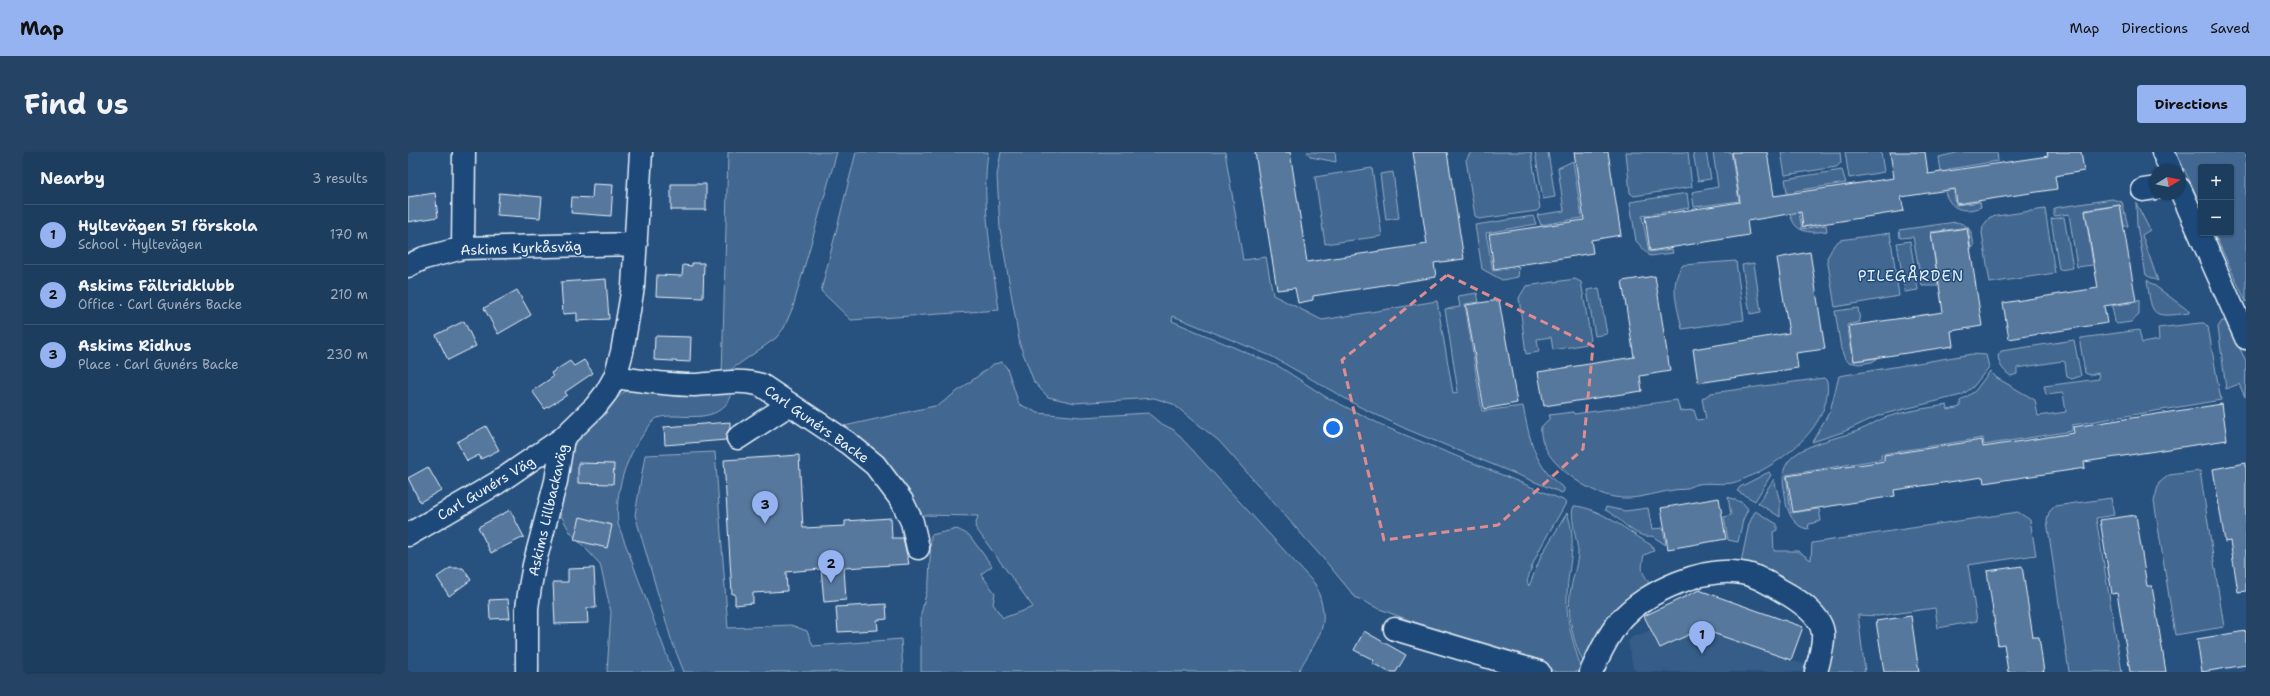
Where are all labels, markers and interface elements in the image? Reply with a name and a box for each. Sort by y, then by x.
text: Map [20,16,64,41]
text: Map [2070,19,2100,37]
text: Directions [2122,19,2188,37]
text: Saved [2210,19,2250,37]
text: Find us [24,85,129,123]
button: Directions [2137,85,2246,123]
north arrow [2150,164,2186,200]
map controls [2198,164,2234,236]
button: + [2198,164,2234,200]
text: Nearby [40,167,105,189]
text: 3 results [312,170,368,187]
button: − [2198,200,2234,236]
text: Hyltevägen 51 förskola [78,216,257,236]
text: 1 [50,226,56,243]
text: 170 m [330,226,368,243]
text: School · Hyltevägen [78,236,202,253]
street label: Askims Kyrkåsväg [460,237,582,259]
district label: PILEGÅRDEN [1858,264,1964,286]
text: Askims Fältridklubb [78,276,235,296]
text: 2 [48,286,58,303]
text: 210 m [330,286,368,303]
text: Office · Carl Gunérs Backe [78,296,242,313]
text: Askims Ridhus [78,336,191,356]
text: 3 [48,346,58,363]
text: 230 m [326,346,368,363]
text: Place · Carl Gunérs Backe [78,356,239,373]
street label: Carl Gunérs Backe [761,381,873,467]
your location [1323,418,1343,438]
street label: Askims Lillbackaväg [524,442,572,578]
street label: Carl Gunérs Väg [434,452,538,524]
pin: 3 [752,491,778,524]
pin: 2 [818,550,844,583]
pin: 1 [1689,621,1715,654]

